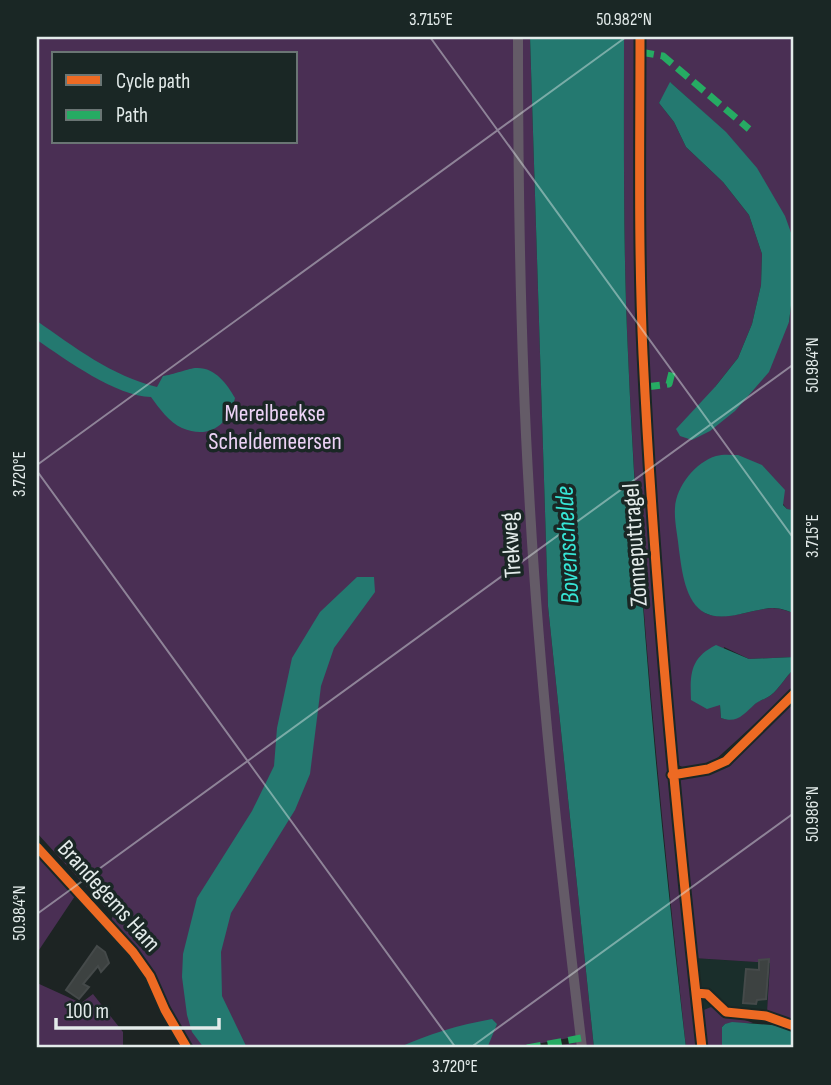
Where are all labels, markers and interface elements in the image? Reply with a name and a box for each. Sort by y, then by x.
text: 3.715°E [409,9,453,30]
text: 50.982°N [596,9,652,30]
legend [52,52,298,144]
text: Cycle path [116,69,190,94]
text: Path [116,103,148,128]
text: 50.984°N [802,337,823,393]
park label: Merelbeekse Scheldemeersen [208,399,342,456]
text: 3.720°E [9,451,30,497]
street label: Zonneputtragel [616,482,654,608]
water label: Bovenschelde [549,485,587,605]
street label: Trekweg [494,511,528,579]
text: 3.715°E [802,514,823,558]
text: 50.986°N [802,786,823,842]
street label: Brandegems Ham [51,834,167,958]
text: 50.984°N [9,885,30,941]
scale bar [56,987,219,1031]
text: 100 m [66,999,109,1024]
text: 3.720°E [432,1056,478,1077]

